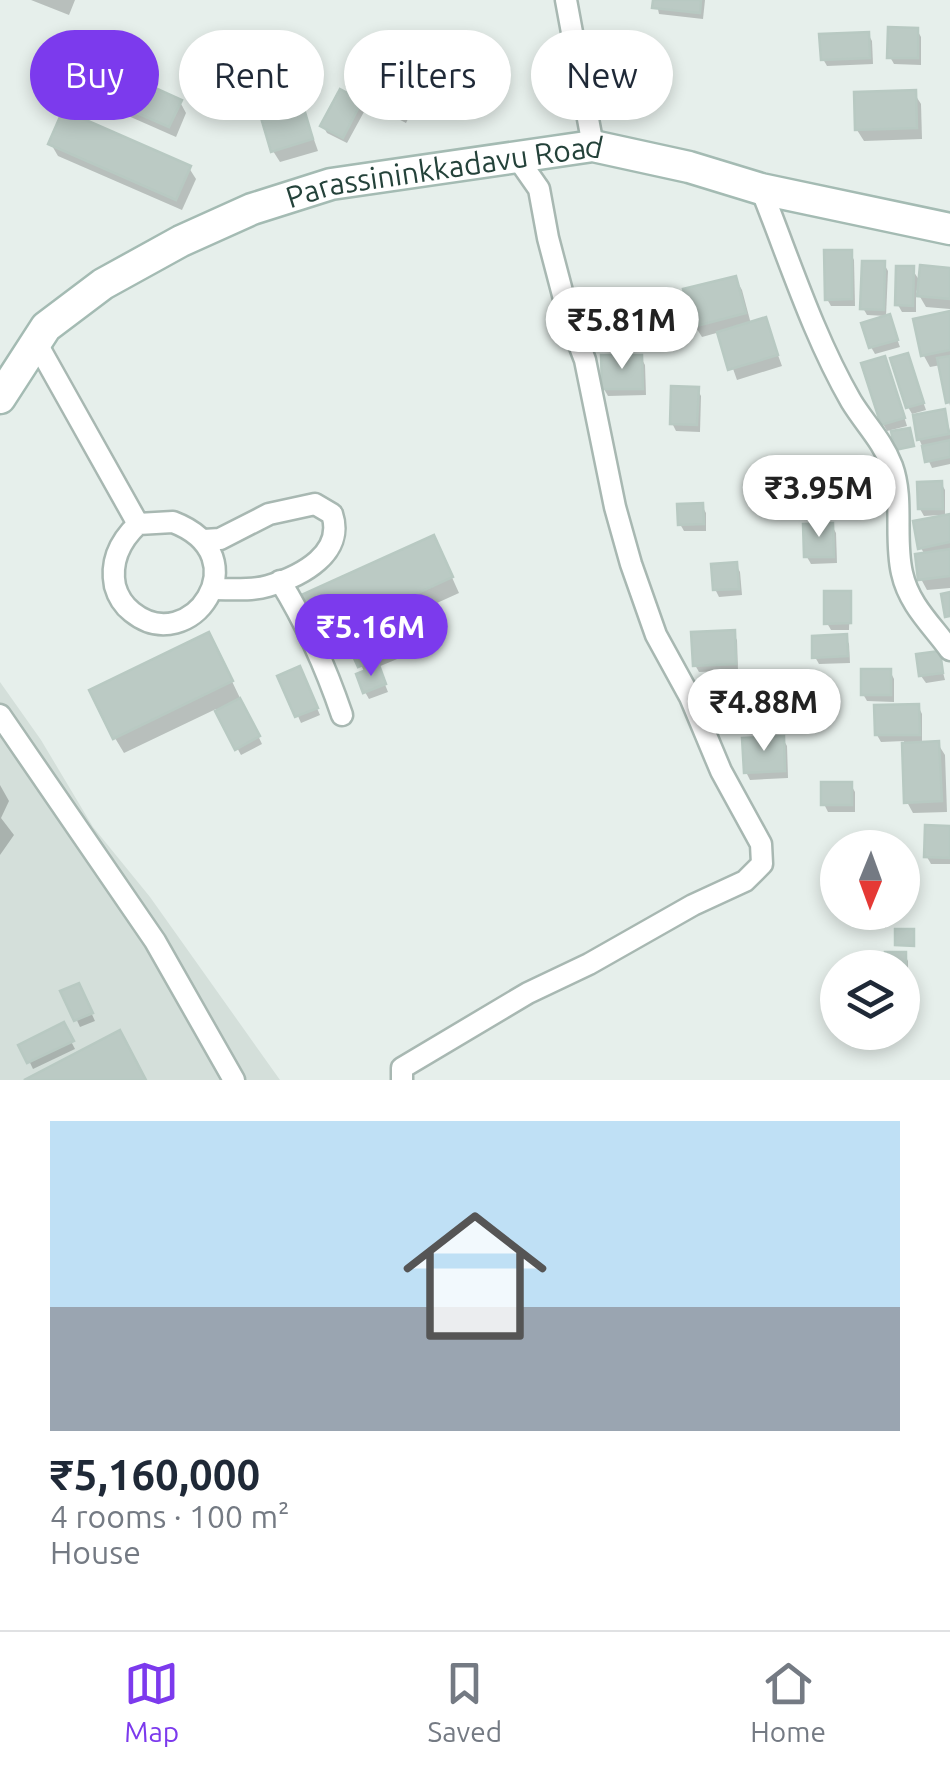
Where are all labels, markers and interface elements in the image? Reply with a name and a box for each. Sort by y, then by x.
chip: Buy [30,30,159,120]
chip: Rent [179,30,324,120]
chip: Filters [344,30,511,120]
chip: New [531,30,673,120]
street label: Parassininkkadavu Road [282,128,607,214]
pin: ₹5.81M [541,287,703,372]
text: ₹5.81M [568,301,676,337]
pin: ₹3.95M [738,455,900,540]
text: ₹3.95M [765,469,873,505]
pin: ₹5.16M [290,594,452,679]
text: ₹5.16M [317,608,425,644]
pin: ₹4.88M [683,669,845,754]
text: ₹4.88M [710,683,818,719]
north arrow [820,830,920,930]
map controls [820,830,920,1050]
button: layers [820,950,920,1050]
icon: home [385,1186,565,1366]
text: ₹5,160,000 [50,1451,260,1498]
text: 4 rooms · 100 m² [50,1498,290,1534]
text: House [50,1534,141,1570]
tab: Map [124,1656,179,1747]
tab: Saved [428,1656,502,1747]
tab: Home [750,1656,826,1747]

